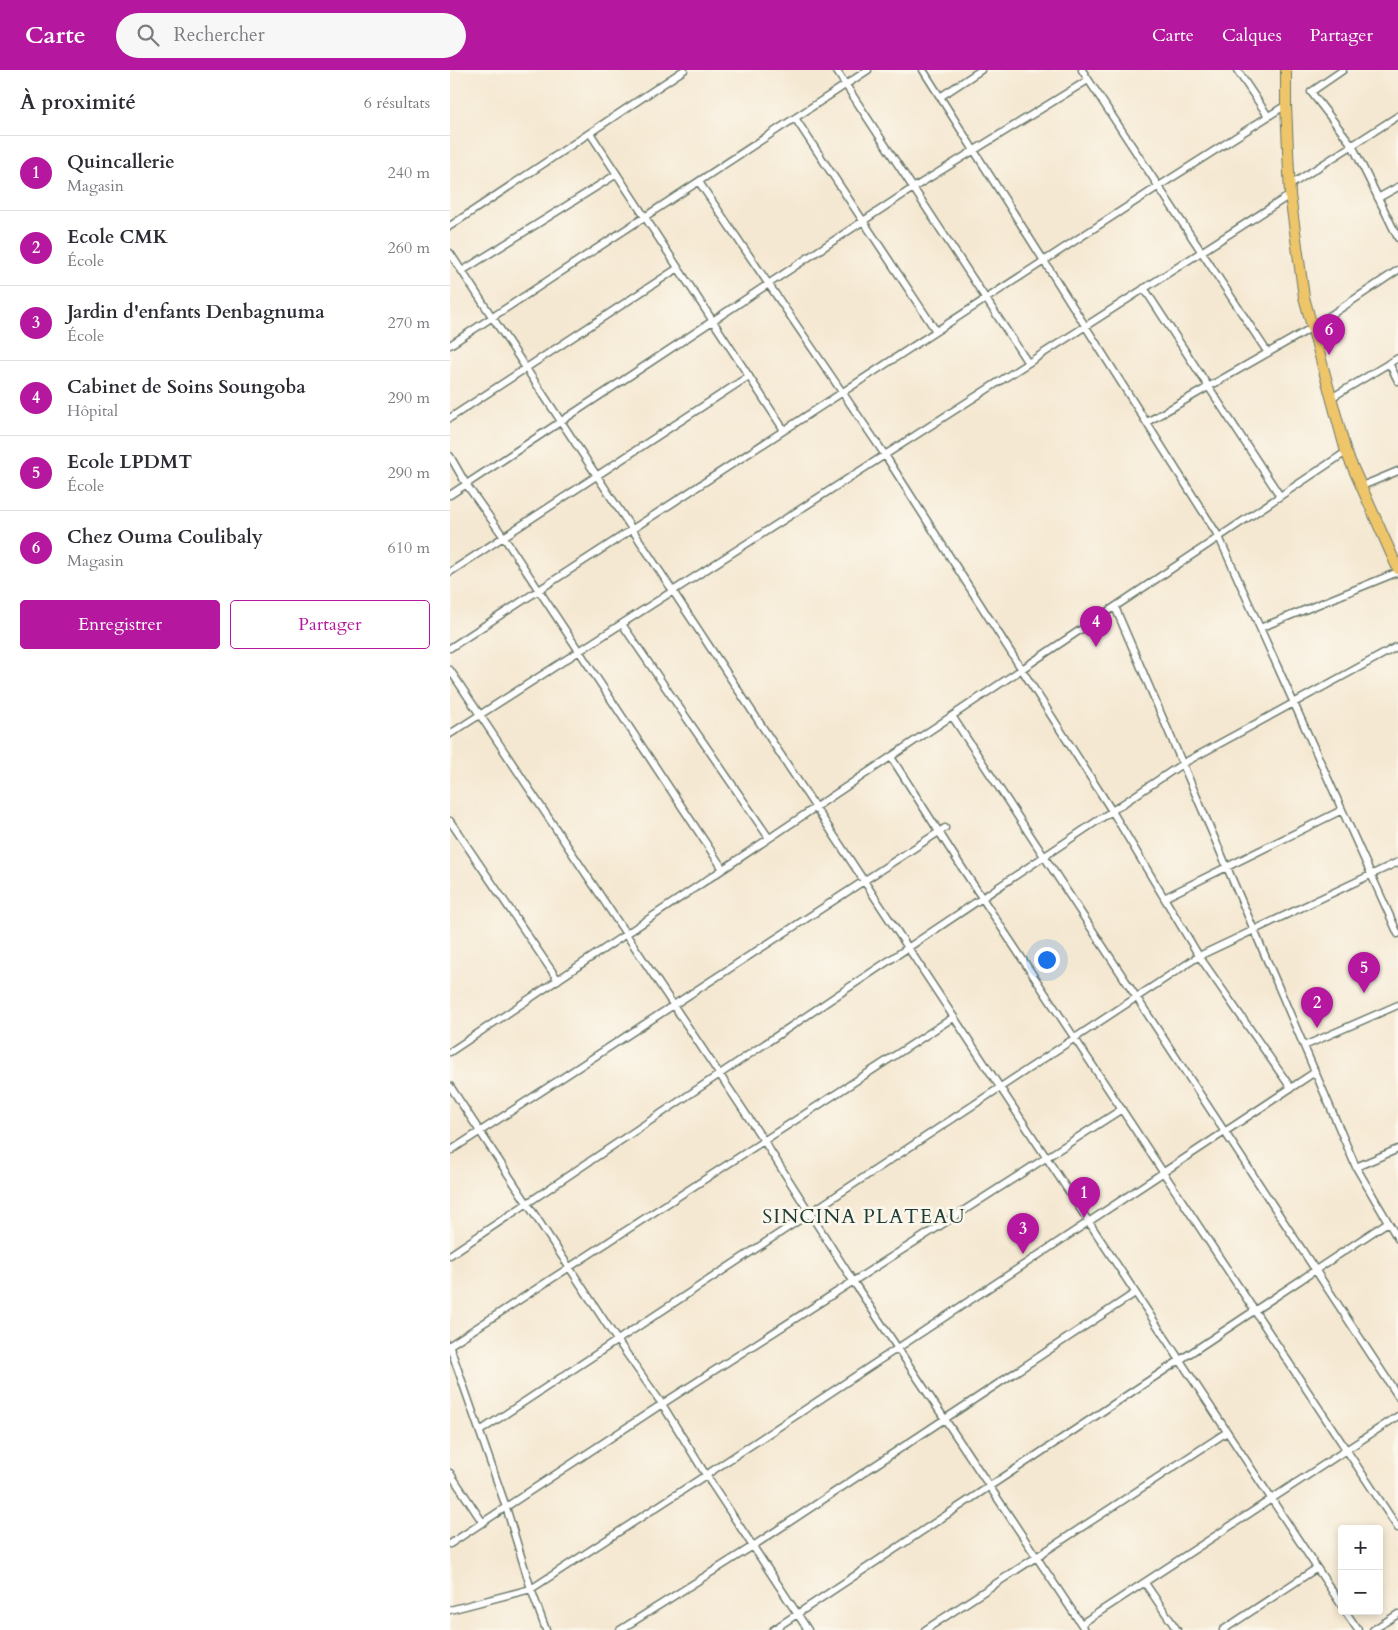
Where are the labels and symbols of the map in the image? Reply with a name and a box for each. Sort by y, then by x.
pin: 6 [1313,314,1345,355]
pin: 4 [1080,606,1112,647]
your location [1034,947,1060,973]
pin: 5 [1348,952,1380,993]
pin: 2 [1301,987,1333,1028]
pin: 1 [1068,1177,1100,1218]
district label: SINCINA PLATEAU [762,1203,966,1230]
pin: 3 [1007,1213,1039,1254]

